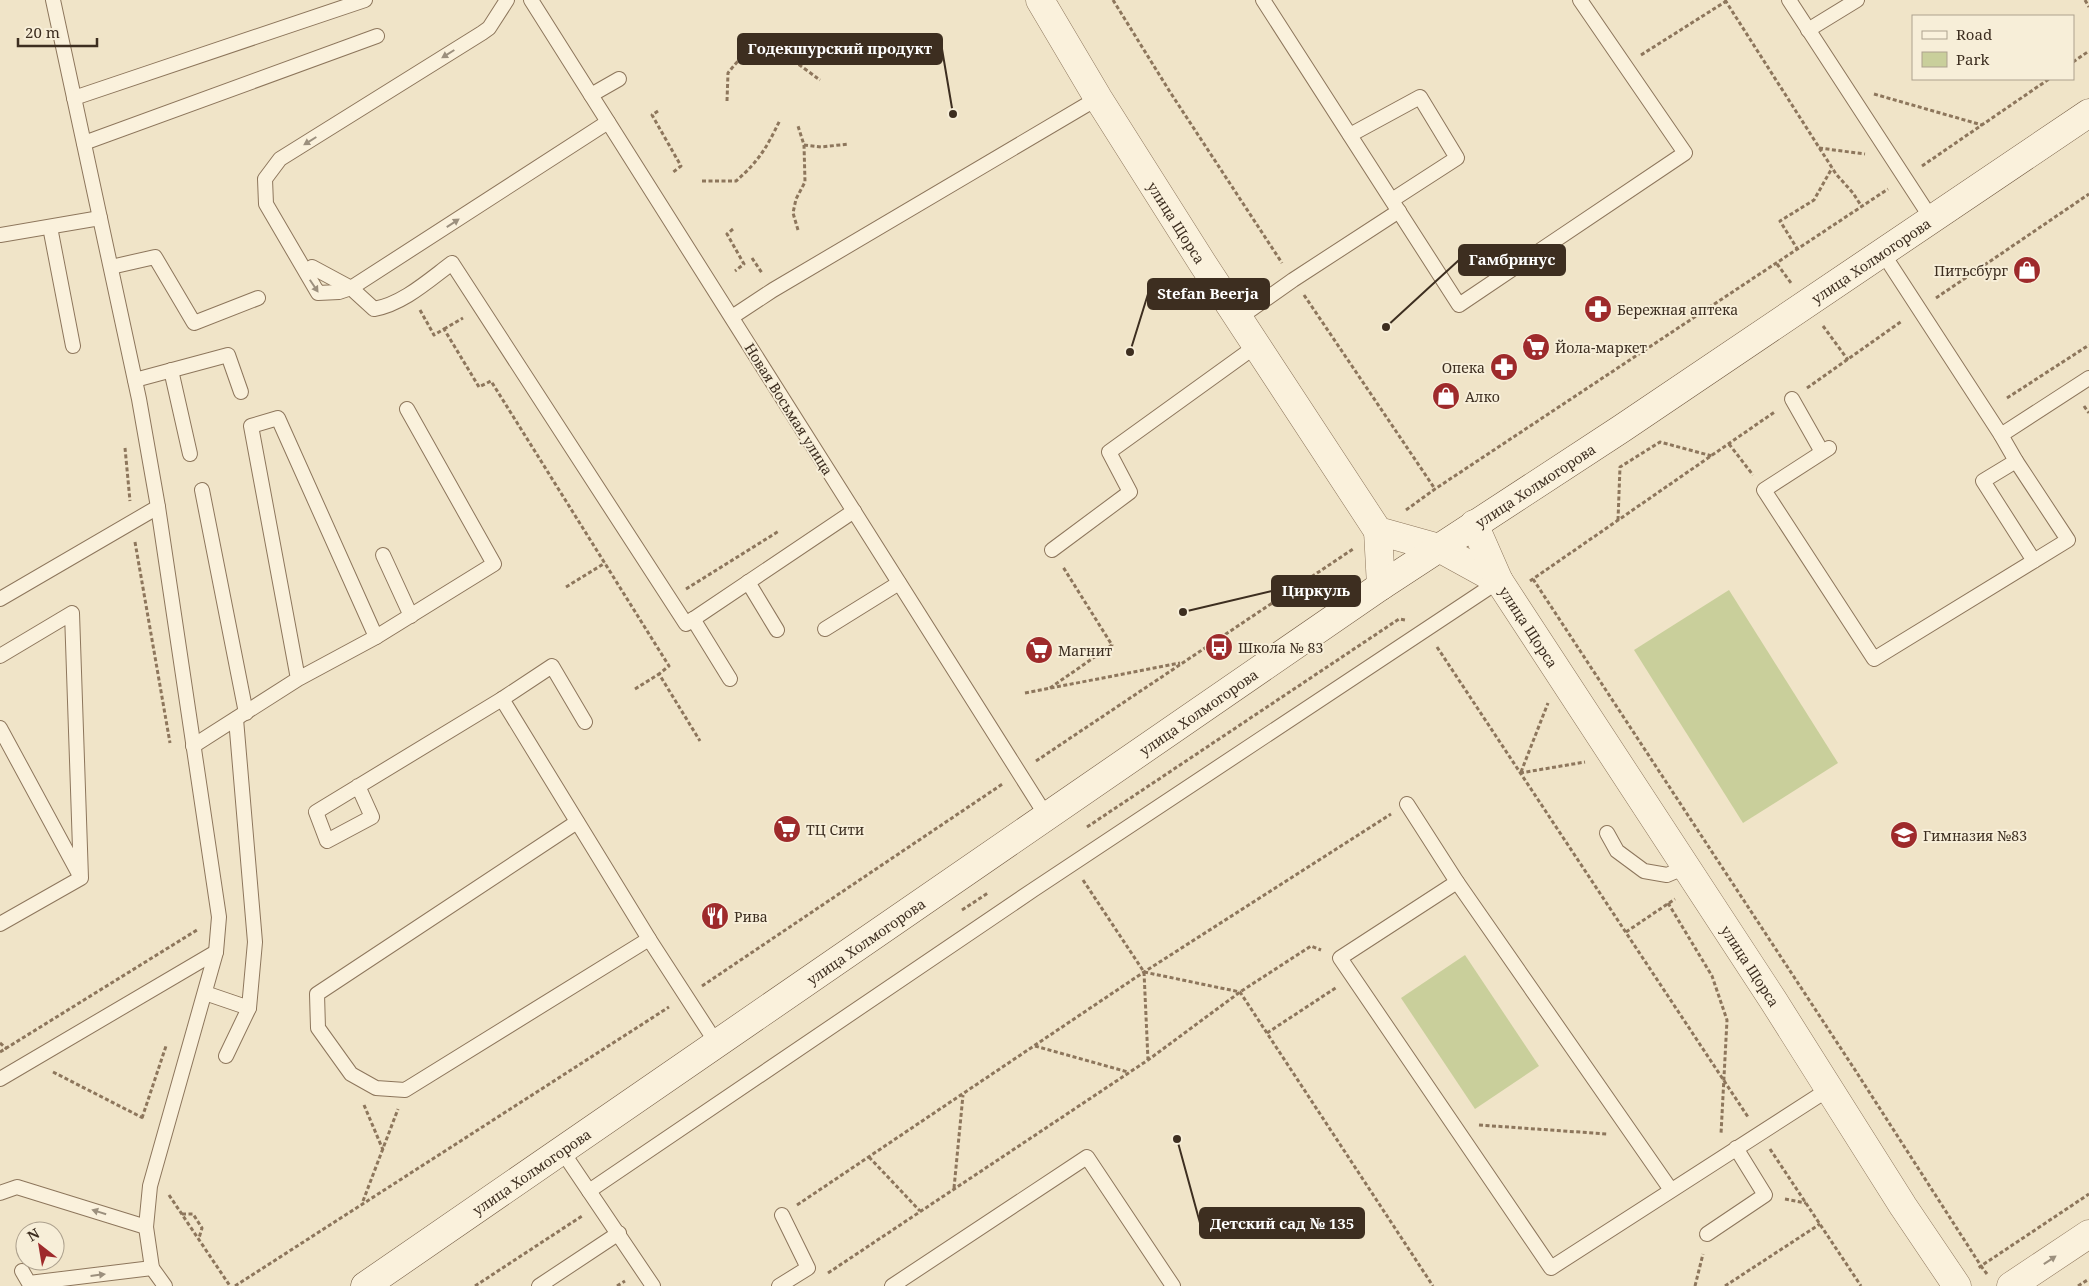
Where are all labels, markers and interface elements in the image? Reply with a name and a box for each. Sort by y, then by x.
scale bar [18,15,96,47]
legend [1912,15,2074,80]
text: 20 m [25,22,60,42]
text: Road [1956,24,1992,44]
callout: Годекшурский продукт [738,34,942,64]
text: Годекшурский продукт [748,38,933,58]
text: Park [1956,49,1990,69]
one-way arrow [441,50,454,59]
one-way arrow [303,136,317,145]
street label: улица Щорса [1144,178,1210,267]
street label: улица Холмогорова [1807,213,1934,307]
one-way arrow [446,218,459,227]
callout: Гамбринус [1459,245,1565,275]
text: Гамбринус [1469,249,1555,269]
shop icon: Питьсбург [2012,255,2042,285]
place label: Питьсбург [1934,261,2008,280]
one-way arrow [309,279,319,293]
callout: Stefan Beerja [1148,279,1269,309]
text: Stefan Beerja [1157,283,1259,303]
pharmacy icon: Бережная аптека [1583,294,1613,324]
place label: Бережная аптека [1617,300,1738,319]
supermarket icon: Йола-маркет [1521,332,1551,362]
place label: Йола-маркет [1555,338,1648,357]
street label: Новая Восьмая улица [740,339,838,479]
pharmacy icon: Опека [1489,352,1519,382]
place label: Опека [1442,358,1485,377]
shop icon: Алко [1431,381,1461,411]
place label: Алко [1465,387,1500,406]
street label: улица Холмогорова [1471,439,1599,531]
callout: Циркуль [1272,576,1360,606]
text: Циркуль [1282,580,1351,600]
street label: улица Щорса [1495,582,1563,671]
bus stop icon: Школа № 83 [1204,632,1234,662]
supermarket icon: Магнит [1024,635,1054,665]
place label: Школа № 83 [1238,638,1323,657]
place label: Магнит [1058,641,1113,660]
street label: улица Холмогорова [1135,664,1261,759]
supermarket icon: ТЦ Сити [772,814,802,844]
place label: ТЦ Сити [806,820,864,839]
school or university icon: Гимназия №83 [1889,820,1919,850]
place label: Гимназия №83 [1923,826,2027,845]
street label: улица Холмогорова [803,893,929,989]
restaurant icon: Рива [700,901,730,931]
place label: Рива [734,907,768,926]
street label: улица Щорса [1717,921,1784,1010]
street label: улица Холмогорова [468,1124,594,1219]
one-way arrow [92,1208,107,1216]
callout: Детский сад № 135 [1200,1208,1364,1238]
text: Детский сад № 135 [1210,1213,1354,1233]
north arrow [15,1221,65,1271]
text: N [23,1223,43,1245]
one-way arrow [2043,1255,2057,1265]
one-way arrow [90,1270,106,1278]

